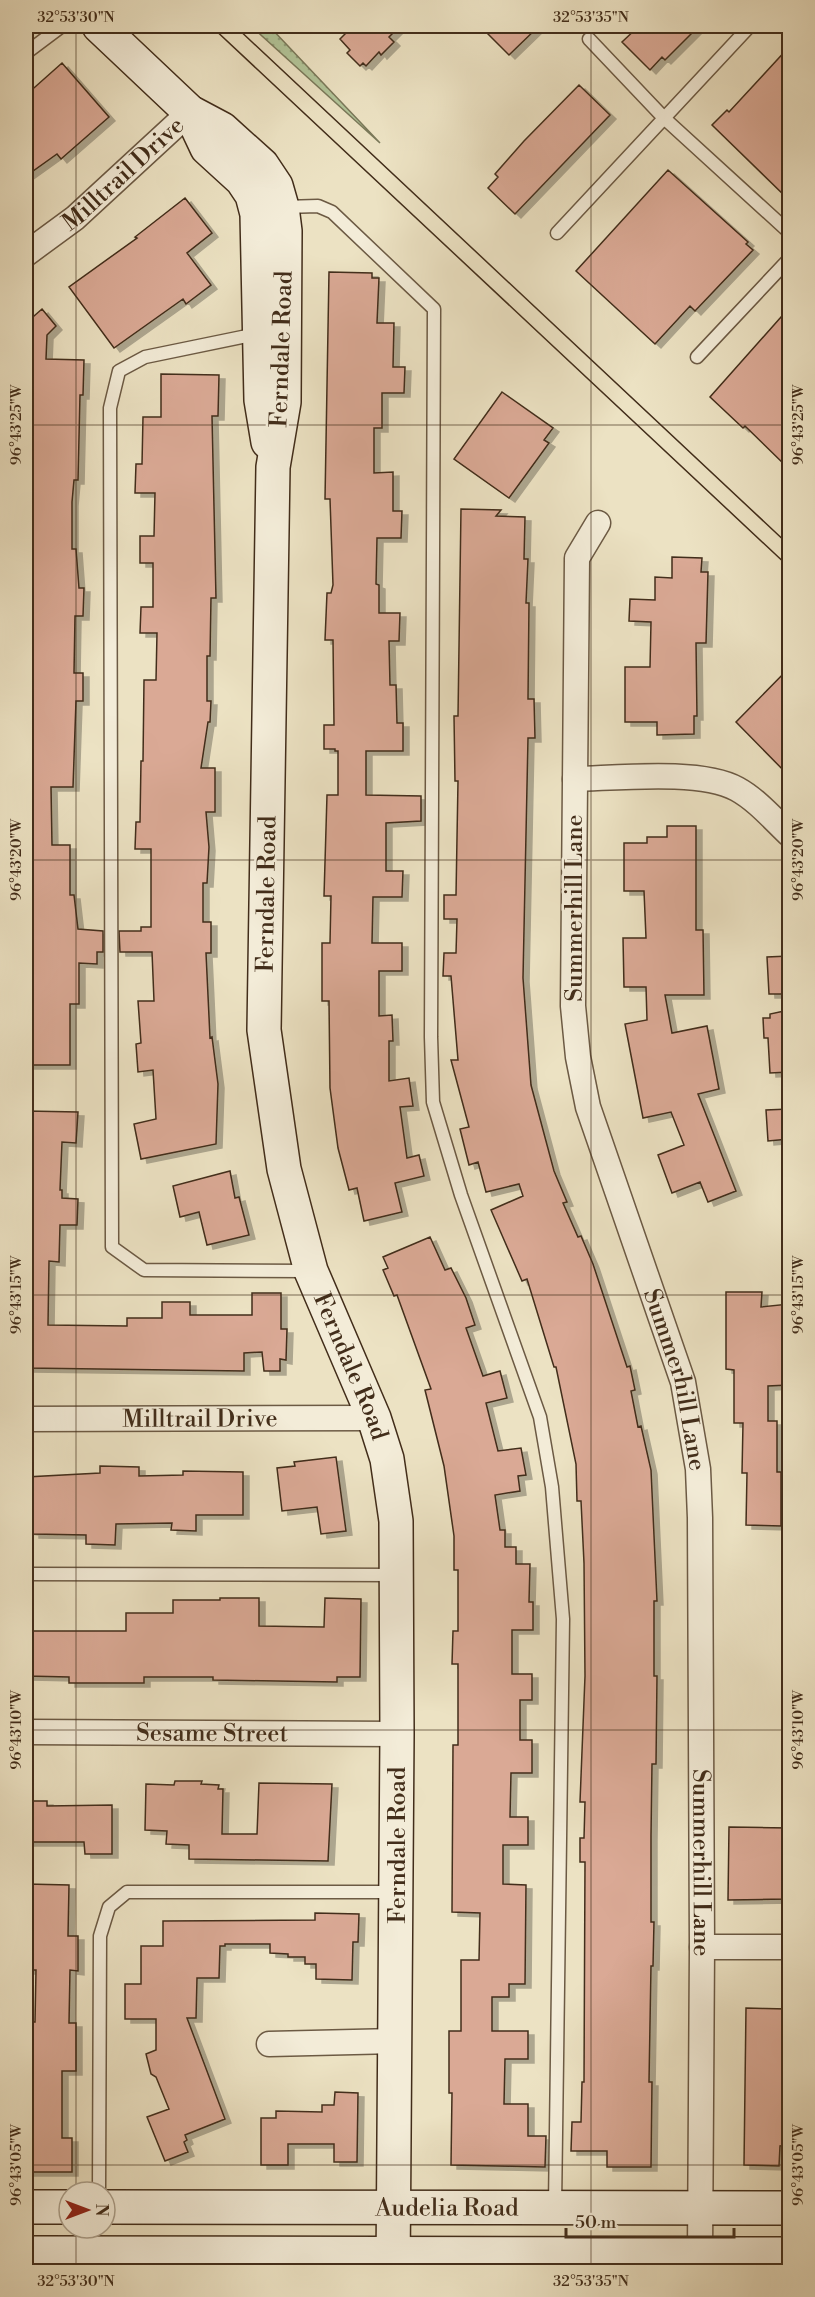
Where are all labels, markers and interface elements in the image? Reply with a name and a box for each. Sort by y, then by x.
text: 32°53'30"N [37,8,115,27]
text: 32°53'35"N [553,8,629,27]
street label: Milltrail Drive [57,111,191,238]
street label: Ferndale Road [264,270,300,428]
text: 96°43'25"W [7,384,26,465]
text: 96°43'25"W [789,384,808,465]
street label: Summerhill Lane [560,814,590,1002]
street label: Ferndale Road [251,815,283,973]
text: 96°43'20"W [7,818,26,901]
text: 96°43'20"W [789,818,808,901]
text: 96°43'15"W [7,1255,26,1334]
text: 96°43'15"W [789,1255,808,1334]
street label: Summerhill Lane [636,1285,712,1473]
street label: Ferndale Road [306,1288,394,1444]
street label: Milltrail Drive [122,1404,278,1435]
text: 96°43'10"W [7,1690,26,1770]
text: 96°43'10"W [789,1690,808,1770]
street label: Sesame Street [136,1719,289,1749]
street label: Ferndale Road [383,1766,413,1923]
street label: Summerhill Lane [685,1769,716,1957]
text: 96°43'05"W [7,2124,26,2206]
text: 96°43'05"W [789,2124,808,2206]
north arrow [57,2180,117,2240]
street label: Audelia Road [374,2193,519,2224]
scale bar [566,2201,734,2239]
text: N [91,2204,111,2217]
text: 50 m [575,2211,617,2234]
text: 32°53'30"N [37,2272,115,2291]
text: 32°53'35"N [553,2272,629,2291]

